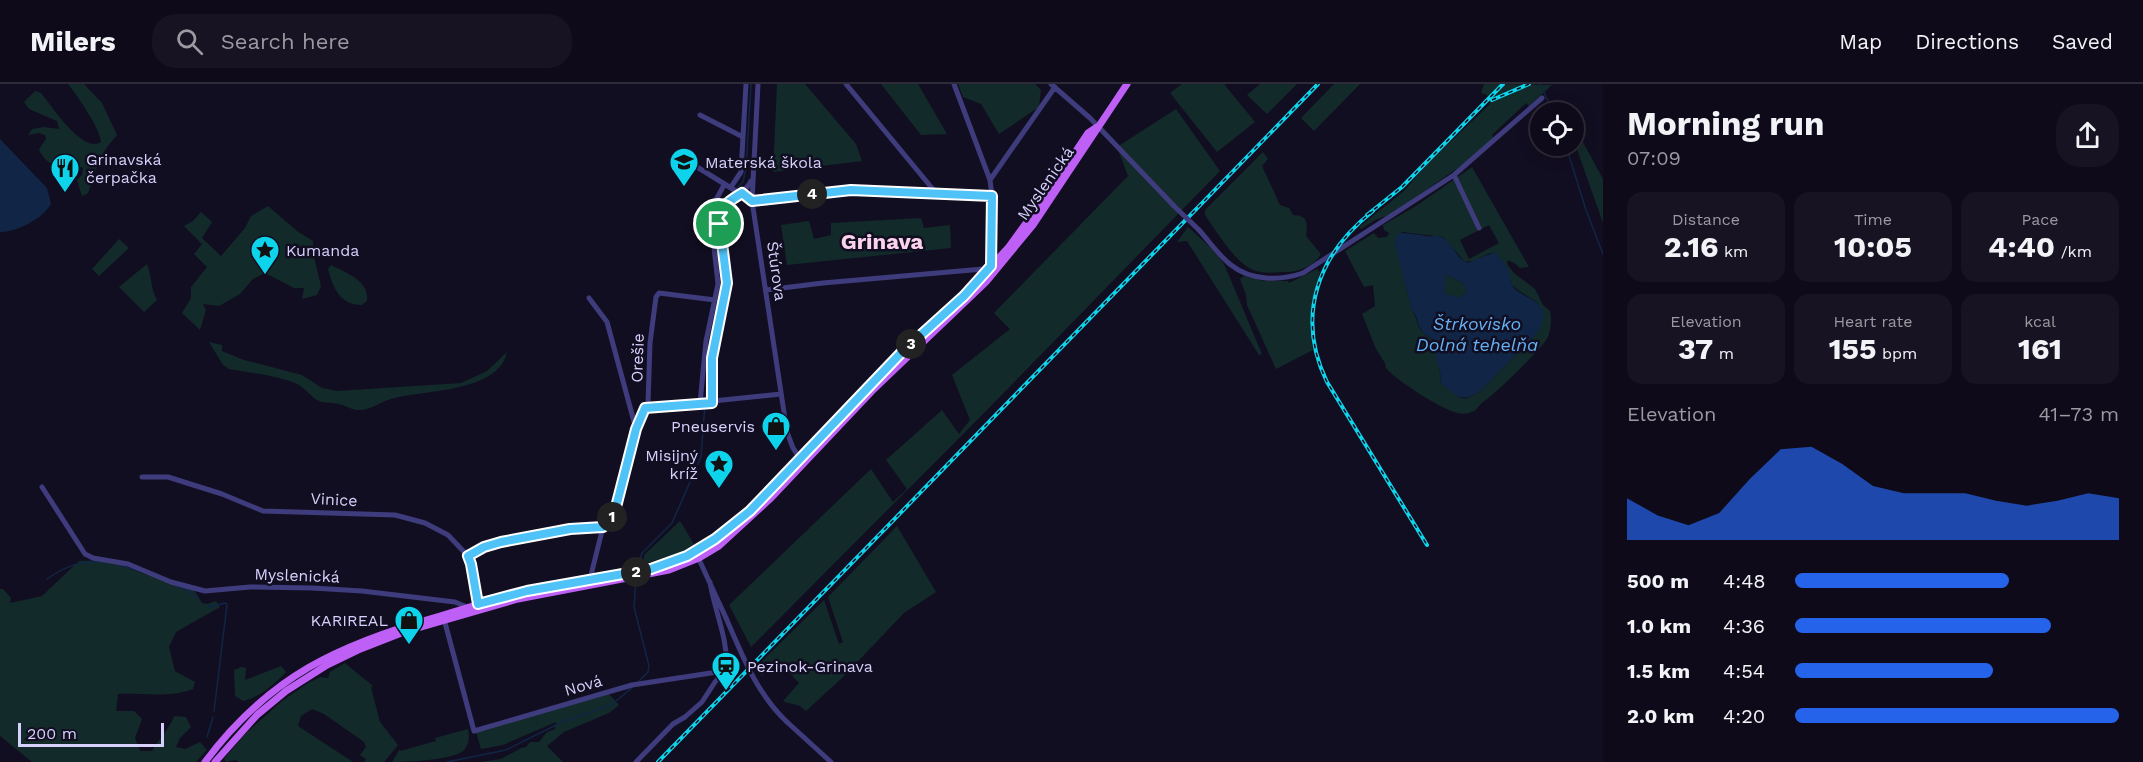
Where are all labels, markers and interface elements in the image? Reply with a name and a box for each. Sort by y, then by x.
search box [152,14,572,68]
text: Milers [30,25,116,58]
icon: search [173,25,206,58]
text: Search here [221,29,350,54]
text: Map [1839,29,1882,54]
text: Directions [1915,29,2019,54]
text: Saved [2052,29,2113,54]
map controls [1530,102,1584,156]
button: locate [1530,102,1584,156]
text: Morning run [1627,104,1824,143]
button: share [2056,104,2119,167]
street label: Myslenická [1013,143,1078,224]
school or university icon: Materská škola [668,146,700,188]
text: 07:09 [1627,146,1681,170]
place label: Grinavská čerpačka [86,150,162,187]
restaurant icon: Grinavská čerpačka [49,152,81,194]
place label: Materská škola [705,153,822,172]
pin: 4 [797,179,827,209]
text: 4 [807,184,817,203]
pin [693,198,744,249]
icon: arrive [702,207,735,240]
text: Distance [1672,210,1740,229]
text: Time [1854,210,1892,229]
text: Pace [2021,210,2059,229]
district label: Grinava [841,229,924,254]
text: 2.16 [1664,229,1719,264]
text: 10:05 [1834,229,1912,264]
text: 4:40 [1988,229,2055,264]
place icon: Kumanda [249,234,281,276]
street label: Štúrova [763,240,790,302]
place label: Kumanda [286,241,359,260]
text: km [1719,242,1748,261]
text: /km [2055,242,2092,261]
text: Elevation [1670,312,1742,331]
text: Heart rate [1833,312,1913,331]
text: kcal [2024,312,2056,331]
water label: Štrkovisko Dolná tehelňa [1416,313,1538,355]
pin: 3 [896,329,926,359]
text: 37 [1678,331,1713,366]
text: 155 [1829,331,1877,366]
text: 161 [2018,331,2062,366]
street label: Orešie [627,333,648,383]
text: 3 [906,334,916,353]
text: m [1713,344,1734,363]
text: bpm [1877,344,1917,363]
text: Elevation [1627,402,1716,426]
text: 41–73 m [2038,402,2119,426]
shop icon: Pneuservis [760,410,792,452]
place label: Pneuservis [671,417,755,436]
place label: Misijný kríž [645,446,699,483]
place icon: Misijný kríž [703,448,735,490]
street label: Vinice [310,489,358,510]
pin: 1 [597,502,627,532]
text: 1 [609,507,615,526]
pin: 2 [621,557,651,587]
text: 2 [631,562,641,581]
street label: Myslenická [254,565,340,586]
text: 500 m [1627,569,1689,593]
text: 4:48 [1723,569,1766,593]
shop icon: KARIREAL [393,604,425,646]
place label: KARIREAL [311,611,388,630]
text: 1.0 km [1627,614,1691,638]
text: 4:36 [1723,614,1765,638]
station icon: Pezinok-Grinava [710,650,742,692]
place label: Pezinok-Grinava [747,657,873,676]
text: 1.5 km [1627,659,1690,683]
text: 4:54 [1723,659,1765,683]
street label: Nová [562,671,604,700]
text: 2.0 km [1627,704,1694,728]
text: 4:20 [1723,704,1765,728]
scale bar [18,720,164,748]
text: 200 m [27,724,77,743]

